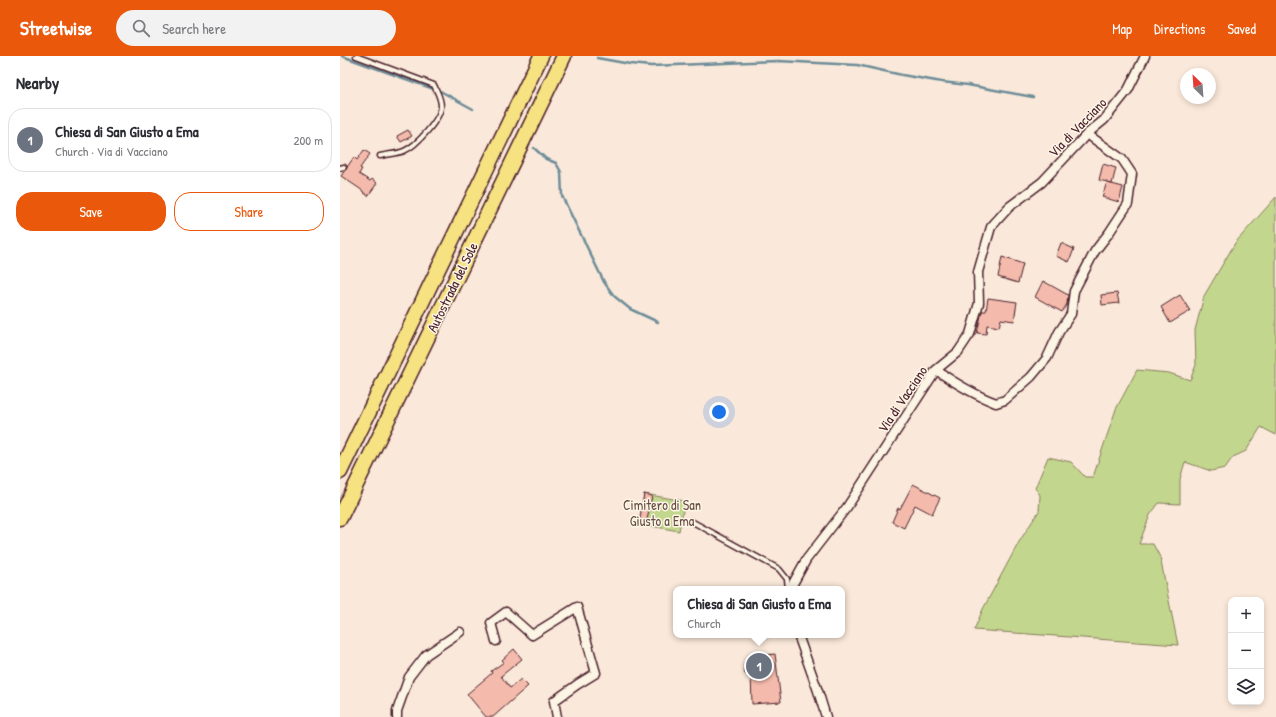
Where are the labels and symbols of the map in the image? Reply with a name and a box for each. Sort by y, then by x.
north arrow [1180,68,1216,104]
street label: Via di Vacciano [1044,93,1111,161]
street label: Autostrada del Sole [422,239,482,335]
street label: Via di Vacciano [873,362,931,436]
your location [709,402,729,422]
park label: Cimitero di San Giusto a Ema [623,495,701,530]
pin: 1 [746,651,772,681]

